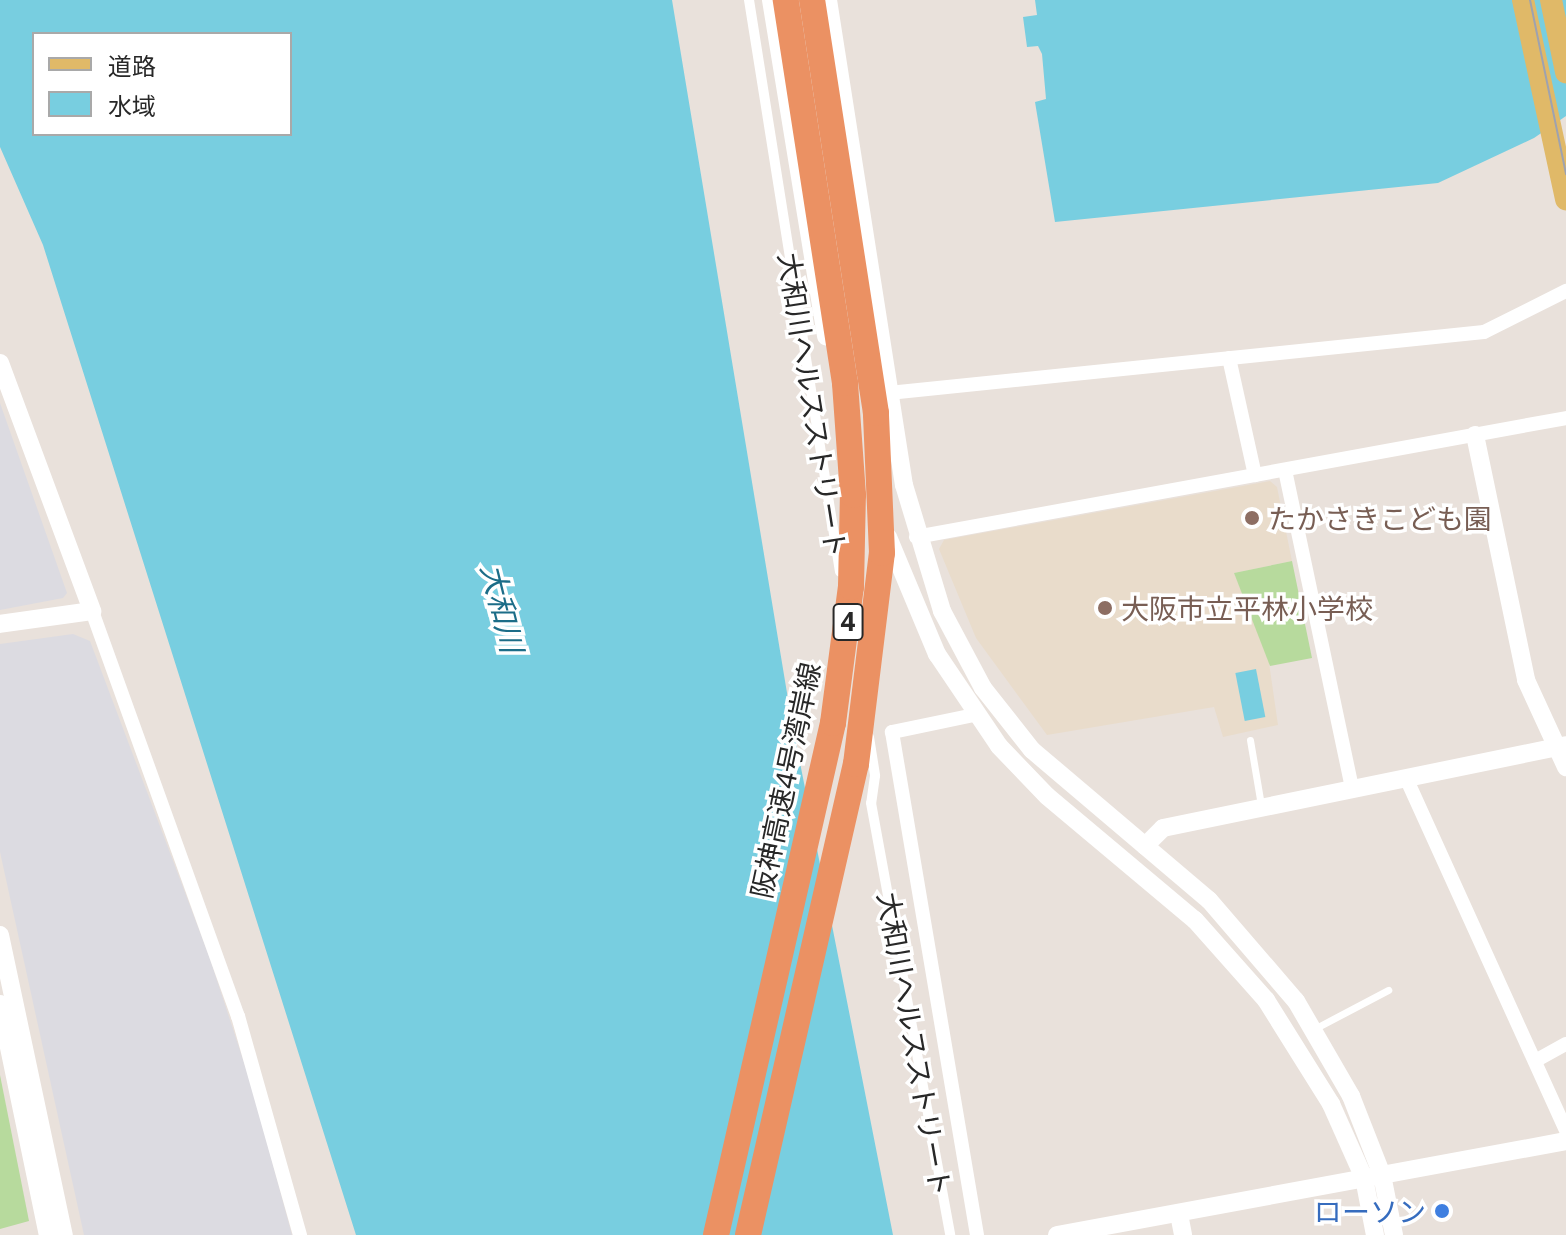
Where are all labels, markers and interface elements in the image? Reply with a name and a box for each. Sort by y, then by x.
legend [32,32,292,136]
text: 道路 [108,49,156,82]
text: 水域 [108,89,156,122]
street label: 大和川ヘルスストリート [772,250,854,560]
place label: たかさきこども園 [1268,501,1492,535]
marker: たかさきこども園 [1243,509,1261,527]
water label: 大和川 [474,560,530,656]
place label: 大阪市立平林小学校 [1121,591,1373,625]
marker: 大阪市立平林小学校 [1096,599,1114,617]
road number: 4 [832,600,864,644]
street label: 阪神高速4号湾岸線 [744,659,826,901]
street label: 大和川ヘルスストリート [872,889,958,1199]
place label: ローソン [1314,1194,1426,1228]
marker: ローソン [1433,1202,1451,1220]

